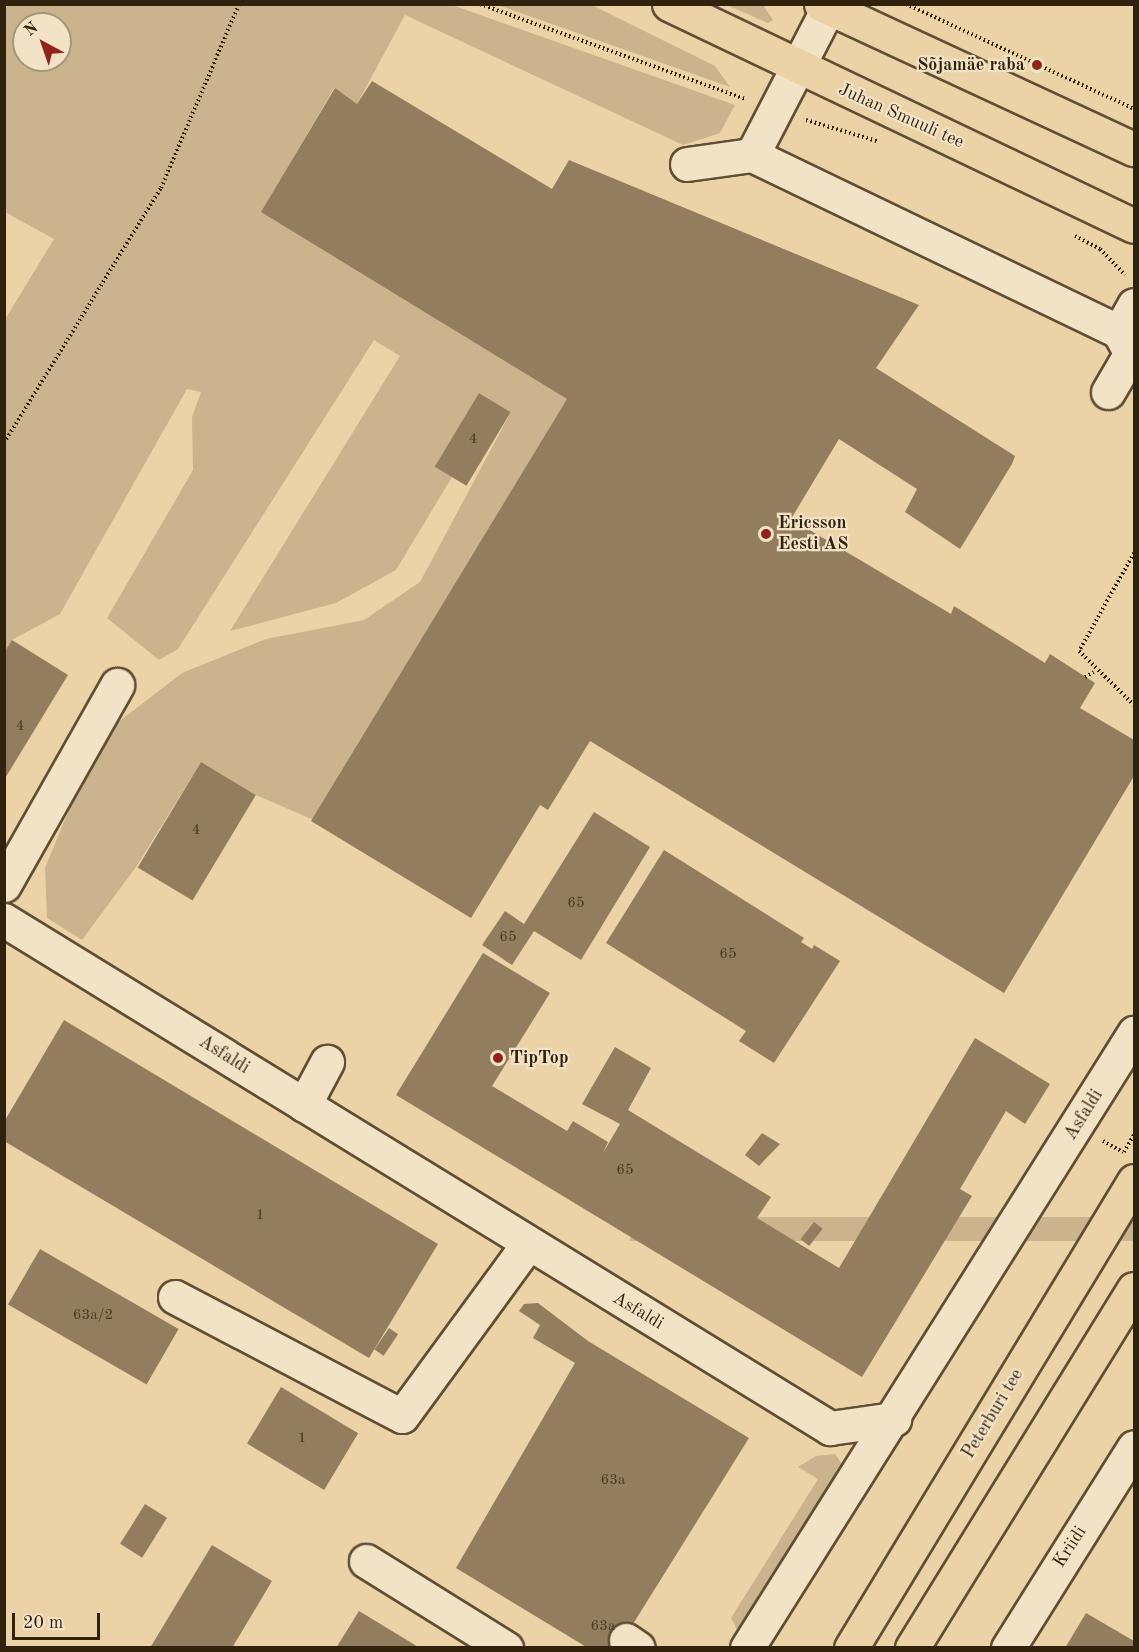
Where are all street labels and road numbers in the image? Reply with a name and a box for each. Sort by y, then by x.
street label: Juhan Smuuli tee [835,79,967,153]
street label: Asfaldi [195,1031,253,1079]
street label: Asfaldi [1060,1086,1108,1144]
street label: Asfaldi [609,1287,667,1335]
street label: Peterburi tee [958,1365,1028,1463]
street label: Kriidi [1049,1522,1091,1572]

